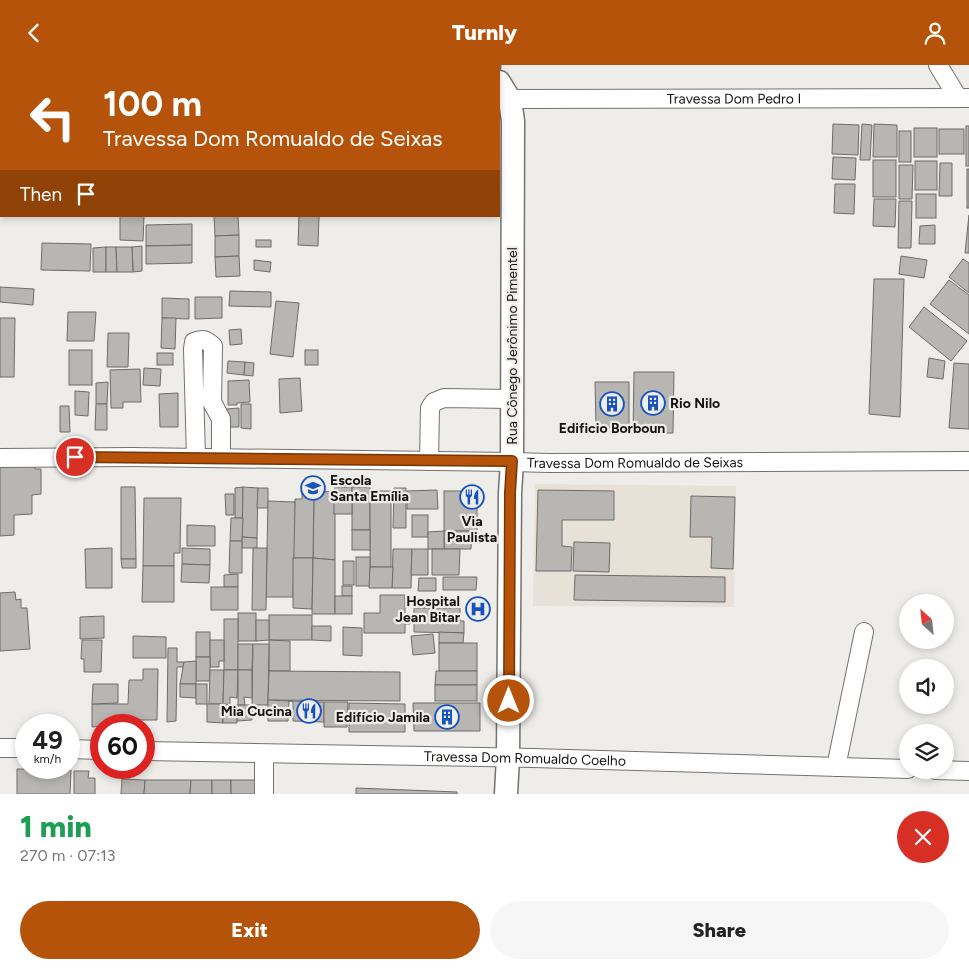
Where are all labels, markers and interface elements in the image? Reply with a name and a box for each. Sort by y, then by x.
icon: back [20,19,48,47]
text: Turnly [452,19,517,46]
icon: person [921,19,949,47]
text: 100 m [103,83,202,125]
icon: left [20,85,85,150]
street label: Travessa Dom Pedro I [667,90,801,108]
text: Travessa Dom Romualdo de Seixas [103,125,442,152]
icon: arrive [72,180,100,208]
text: Then [20,183,62,206]
street label: Rua Cônego Jerônimo Pimentel [504,247,521,445]
building icon: Rio Nilo [640,390,666,416]
building icon: Edificio Borboun [599,391,625,417]
place label: Rio Nilo [670,395,720,412]
place label: Edificio Borboun [559,420,665,437]
pin [54,436,96,478]
icon: arrive [61,443,89,471]
street label: Travessa Dom Romualdo de Seixas [527,454,743,472]
place label: Escola Santa Emília [330,472,409,505]
school or university icon: Escola Santa Emília [300,475,326,501]
restaurant icon: Via Paulista [459,484,485,510]
place label: Via Paulista [447,513,497,546]
place label: Hospital Jean Bitar [395,593,461,626]
north arrow [899,594,954,649]
map controls [899,594,954,779]
hospital icon: Hospital Jean Bitar [465,596,491,622]
button: sound [899,659,954,714]
position arrow [482,674,534,726]
restaurant icon: Mia Cucina [296,698,322,724]
place label: Mia Cucina [221,703,292,720]
building icon: Edifício Jamila [434,704,460,730]
place label: Edifício Jamila [336,709,430,726]
speed limit sign: 60 [90,714,155,779]
button: layers [899,724,954,779]
text: 49 [32,725,63,755]
street label: Travessa Dom Romualdo Coelho [424,748,626,770]
text: km/h [34,752,61,766]
text: 1 min [20,808,92,845]
button: close [897,811,949,863]
text: 270 m · 07:13 [20,846,116,865]
button: Exit [20,901,480,959]
button: Share [490,901,949,959]

